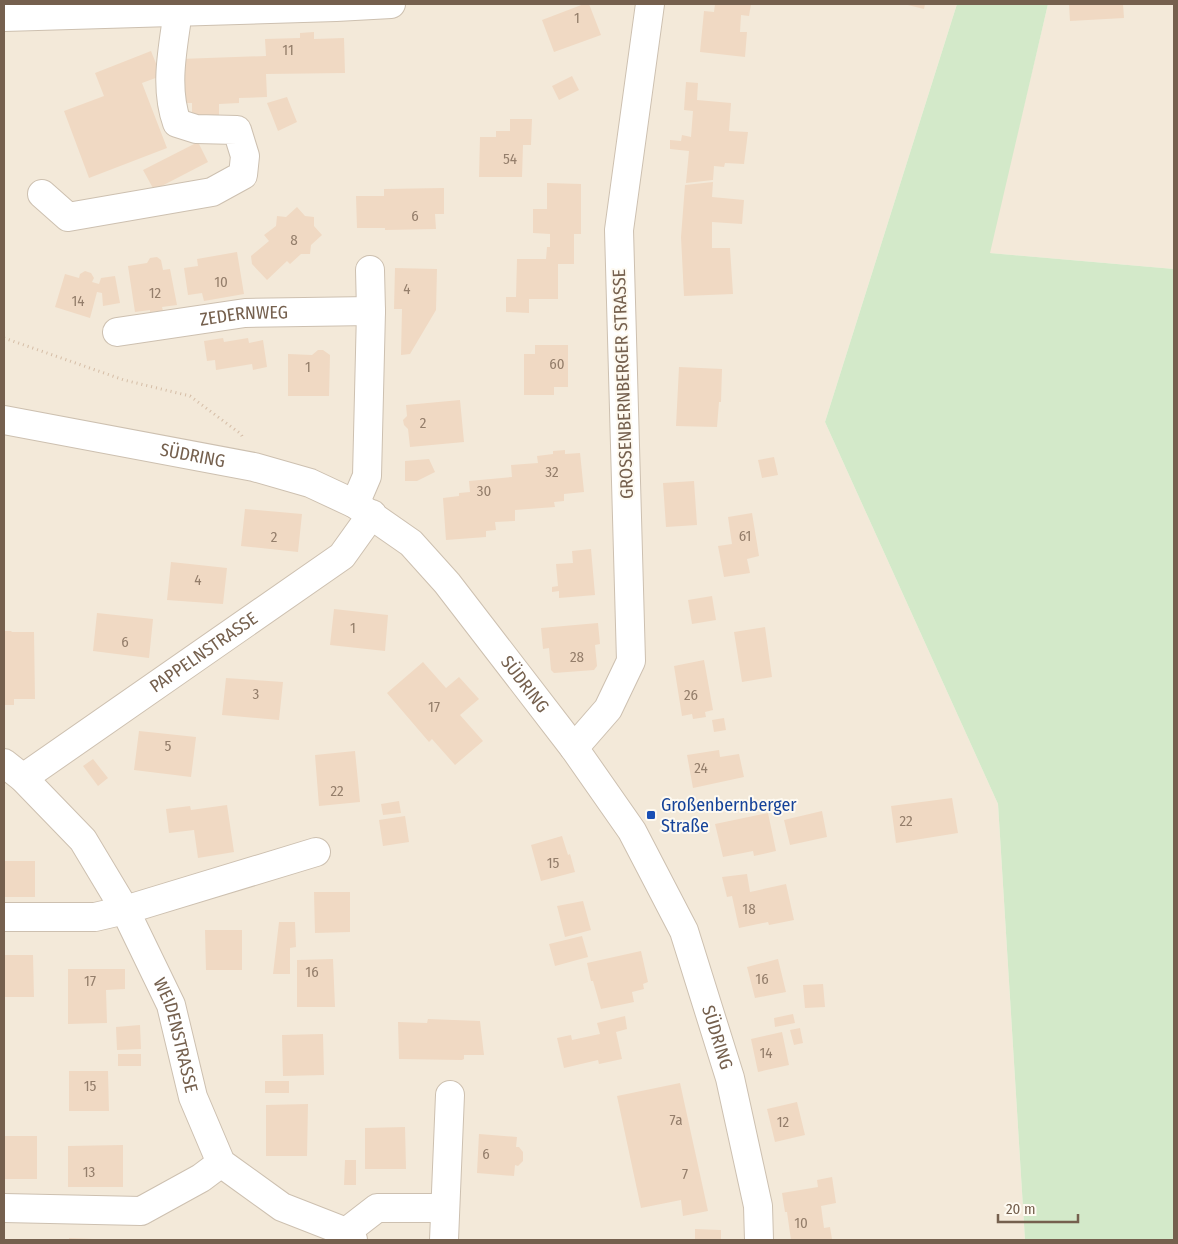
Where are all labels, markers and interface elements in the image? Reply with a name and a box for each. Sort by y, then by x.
house number: 1 [574,9,580,27]
house number: 11 [282,41,294,59]
house number: 54 [503,150,517,168]
house number: 6 [411,207,419,225]
house number: 8 [290,231,298,249]
street label: GROSSENBERNBERGER STRASSE [608,269,638,499]
house number: 10 [214,273,228,291]
house number: 4 [403,280,411,298]
house number: 12 [149,284,162,302]
house number: 14 [71,292,85,310]
street label: ZEDERNWEG [198,301,288,331]
house number: 60 [549,355,565,373]
house number: 1 [305,358,311,376]
house number: 2 [420,414,427,432]
street label: SÜDRING [158,439,227,472]
house number: 32 [545,463,559,481]
house number: 30 [477,482,491,500]
house number: 61 [739,527,751,545]
house number: 2 [271,528,278,546]
house number: 4 [194,571,202,589]
street label: PAPPELNSTRASSE [145,607,262,697]
house number: 1 [350,619,356,637]
house number: 6 [121,633,129,651]
house number: 28 [570,648,584,666]
street label: SÜDRING [496,651,554,717]
house number: 3 [253,685,260,703]
house number: 26 [684,686,698,704]
house number: 17 [428,698,440,716]
house number: 5 [165,737,172,755]
house number: 24 [694,759,708,777]
house number: 22 [330,782,344,800]
place label: Großenbernberger Straße [661,794,797,837]
marker: Großenbernberger Straße [645,809,657,821]
house number: 22 [899,812,913,830]
house number: 15 [547,854,559,872]
house number: 18 [742,900,756,918]
house number: 16 [305,963,319,981]
house number: 16 [755,970,769,988]
house number: 17 [84,972,96,990]
street label: WEIDENSTRASSE [148,974,203,1095]
street label: SÜDRING [697,1003,738,1072]
house number: 14 [759,1044,773,1062]
house number: 15 [84,1077,96,1095]
house number: 7a [670,1111,682,1129]
house number: 12 [777,1113,790,1131]
house number: 6 [482,1145,490,1163]
house number: 13 [83,1163,96,1181]
house number: 7 [682,1165,688,1183]
scale bar [998,1192,1078,1224]
text: 20 m [1006,1200,1036,1218]
house number: 10 [794,1214,808,1232]

